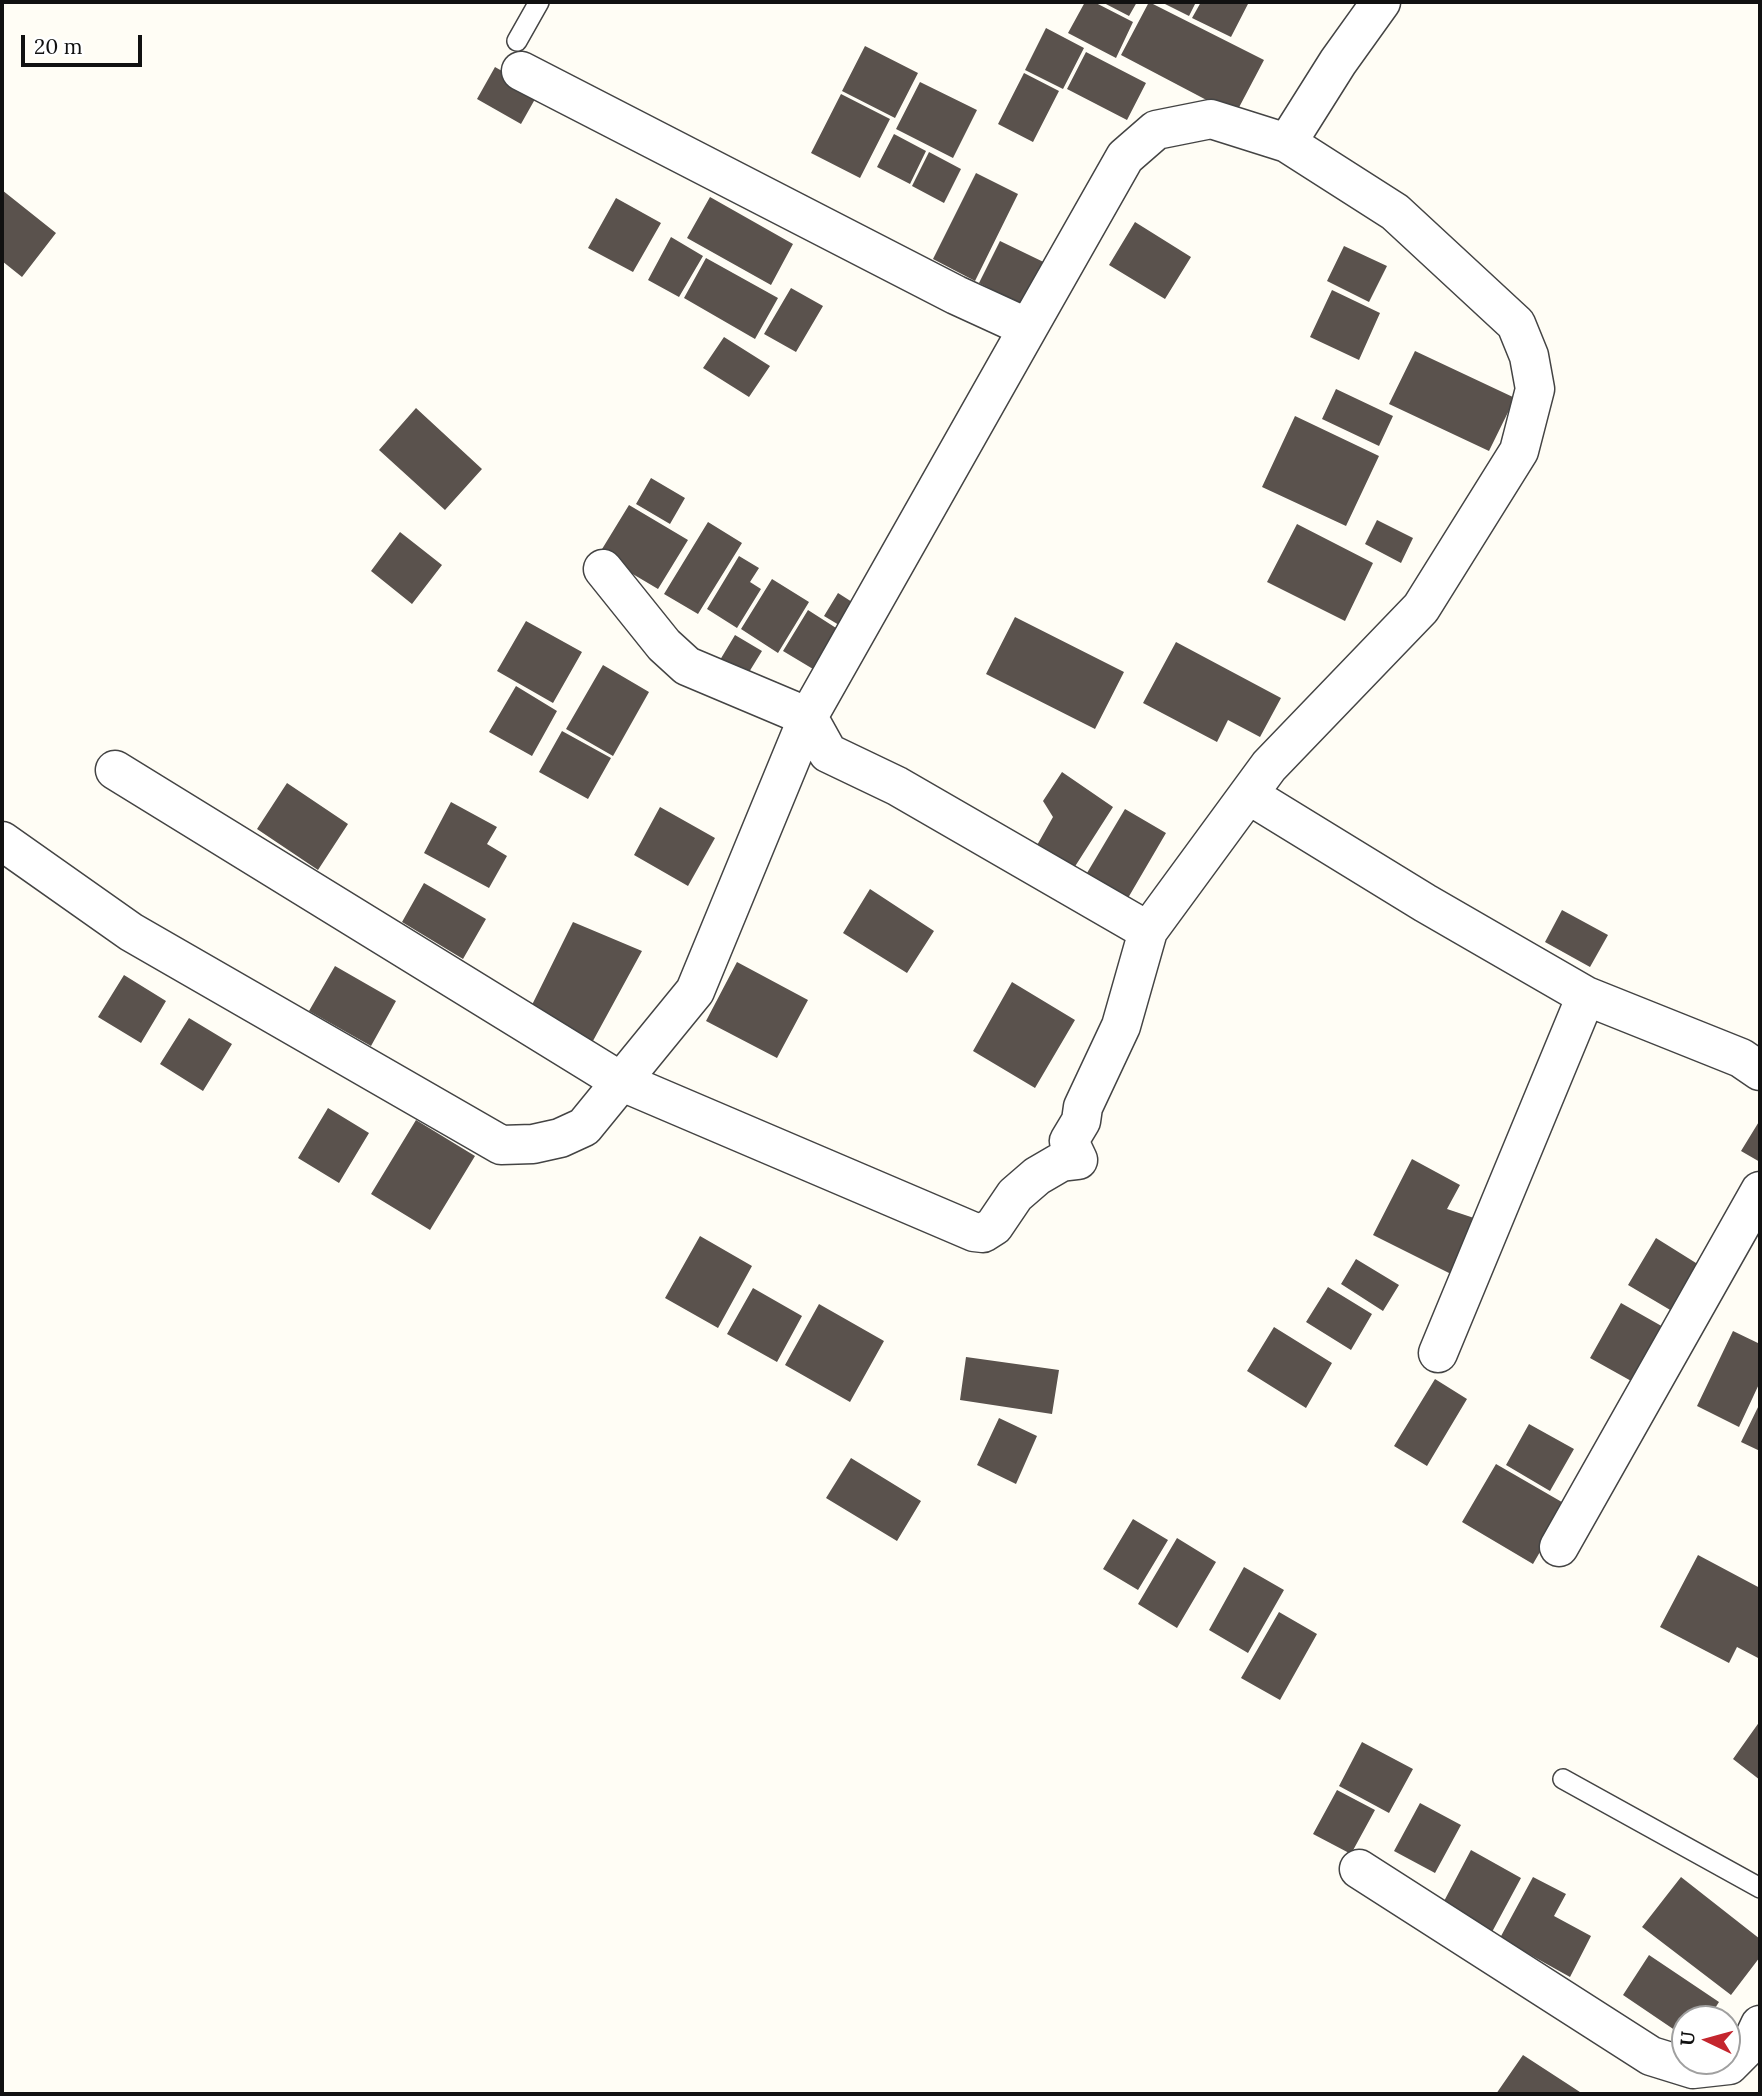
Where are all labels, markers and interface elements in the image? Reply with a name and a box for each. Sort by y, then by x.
scale bar [24,21,145,65]
text: 20 m [34,33,83,60]
north arrow [1671,2005,1741,2075]
text: U [1674,2030,1700,2047]

